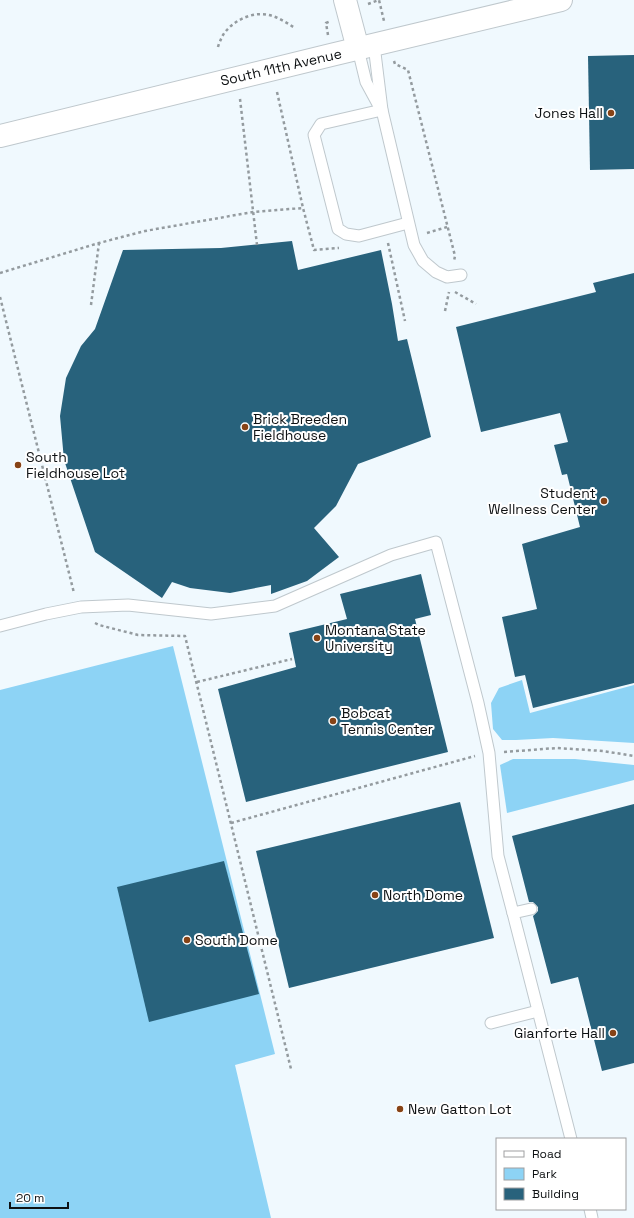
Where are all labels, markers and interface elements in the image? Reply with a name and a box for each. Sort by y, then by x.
street label: South 11th Avenue [219,44,343,90]
place label: Jones Hall [534,104,603,122]
marker: Jones Hall [606,108,616,118]
place label: Brick Breeden Fieldhouse [253,410,347,444]
marker: Brick Breeden Fieldhouse [240,422,250,432]
place label: South Fieldhouse Lot [26,448,125,482]
marker: South Fieldhouse Lot [13,460,23,470]
place label: Student Wellness Center [488,484,596,518]
marker: Student Wellness Center [599,496,609,506]
place label: Montana State University [325,621,426,655]
marker: Montana State University [312,633,322,643]
place label: Bobcat Tennis Center [341,704,433,738]
marker: Bobcat Tennis Center [328,716,338,726]
place label: North Dome [383,886,463,904]
marker: North Dome [370,890,380,900]
place label: South Dome [195,931,278,949]
marker: South Dome [182,935,192,945]
place label: Gianforte Hall [514,1024,605,1042]
marker: Gianforte Hall [608,1028,618,1038]
place label: New Gatton Lot [408,1100,512,1118]
marker: New Gatton Lot [395,1104,405,1114]
legend [496,1138,626,1210]
text: Road [532,1146,561,1162]
text: Park [532,1166,557,1182]
scale bar [10,1184,68,1210]
text: Building [532,1186,579,1202]
text: 20 m [16,1190,44,1206]

